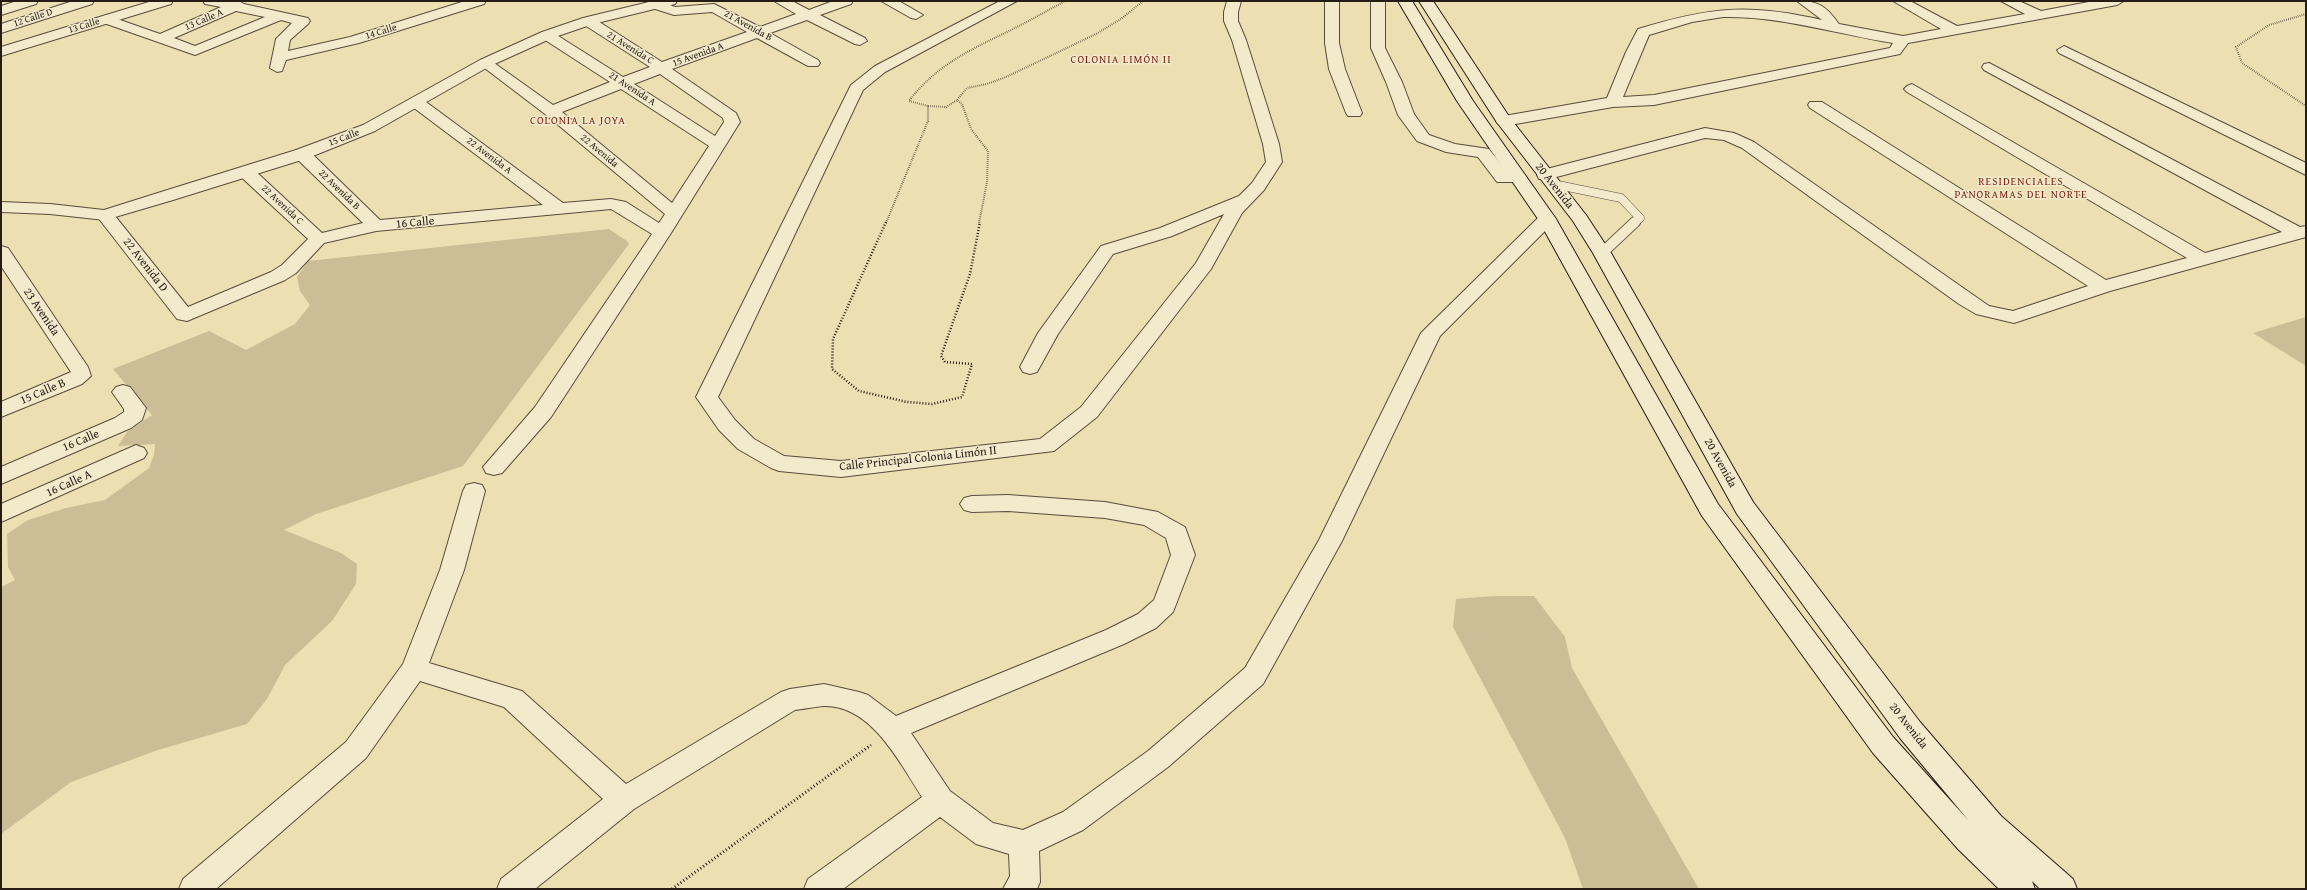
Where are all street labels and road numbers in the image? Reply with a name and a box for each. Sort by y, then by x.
street label: 12 Calle D [12,6,54,30]
street label: 13 Calle A [183,7,225,33]
street label: 21 Avenida B [722,8,774,44]
street label: 13 Calle [67,16,101,36]
street label: 14 Calle [364,22,398,42]
street label: 21 Avenida C [604,29,656,67]
street label: 15 Avenida A [671,40,725,70]
street label: 21 Avenida A [606,69,658,109]
street label: 15 Calle [327,127,361,149]
street label: 22 Avenida [578,132,620,170]
street label: 22 Avenida A [464,135,514,177]
street label: 20 Avenida [1532,160,1576,212]
street label: 22 Avenida B [316,167,362,213]
street label: 22 Avenida C [259,183,305,227]
street label: 16 Calle [395,214,435,232]
street label: 22 Avenida D [120,235,170,295]
street label: 23 Avenida [20,285,62,339]
street label: 15 Calle B [18,376,68,408]
street label: 16 Calle [60,427,102,455]
street label: 20 Avenida [1701,436,1739,490]
street label: Calle Principal Colonia Limón II [839,444,997,474]
street label: 16 Calle A [44,468,94,500]
street label: 20 Avenida [1886,700,1930,752]

